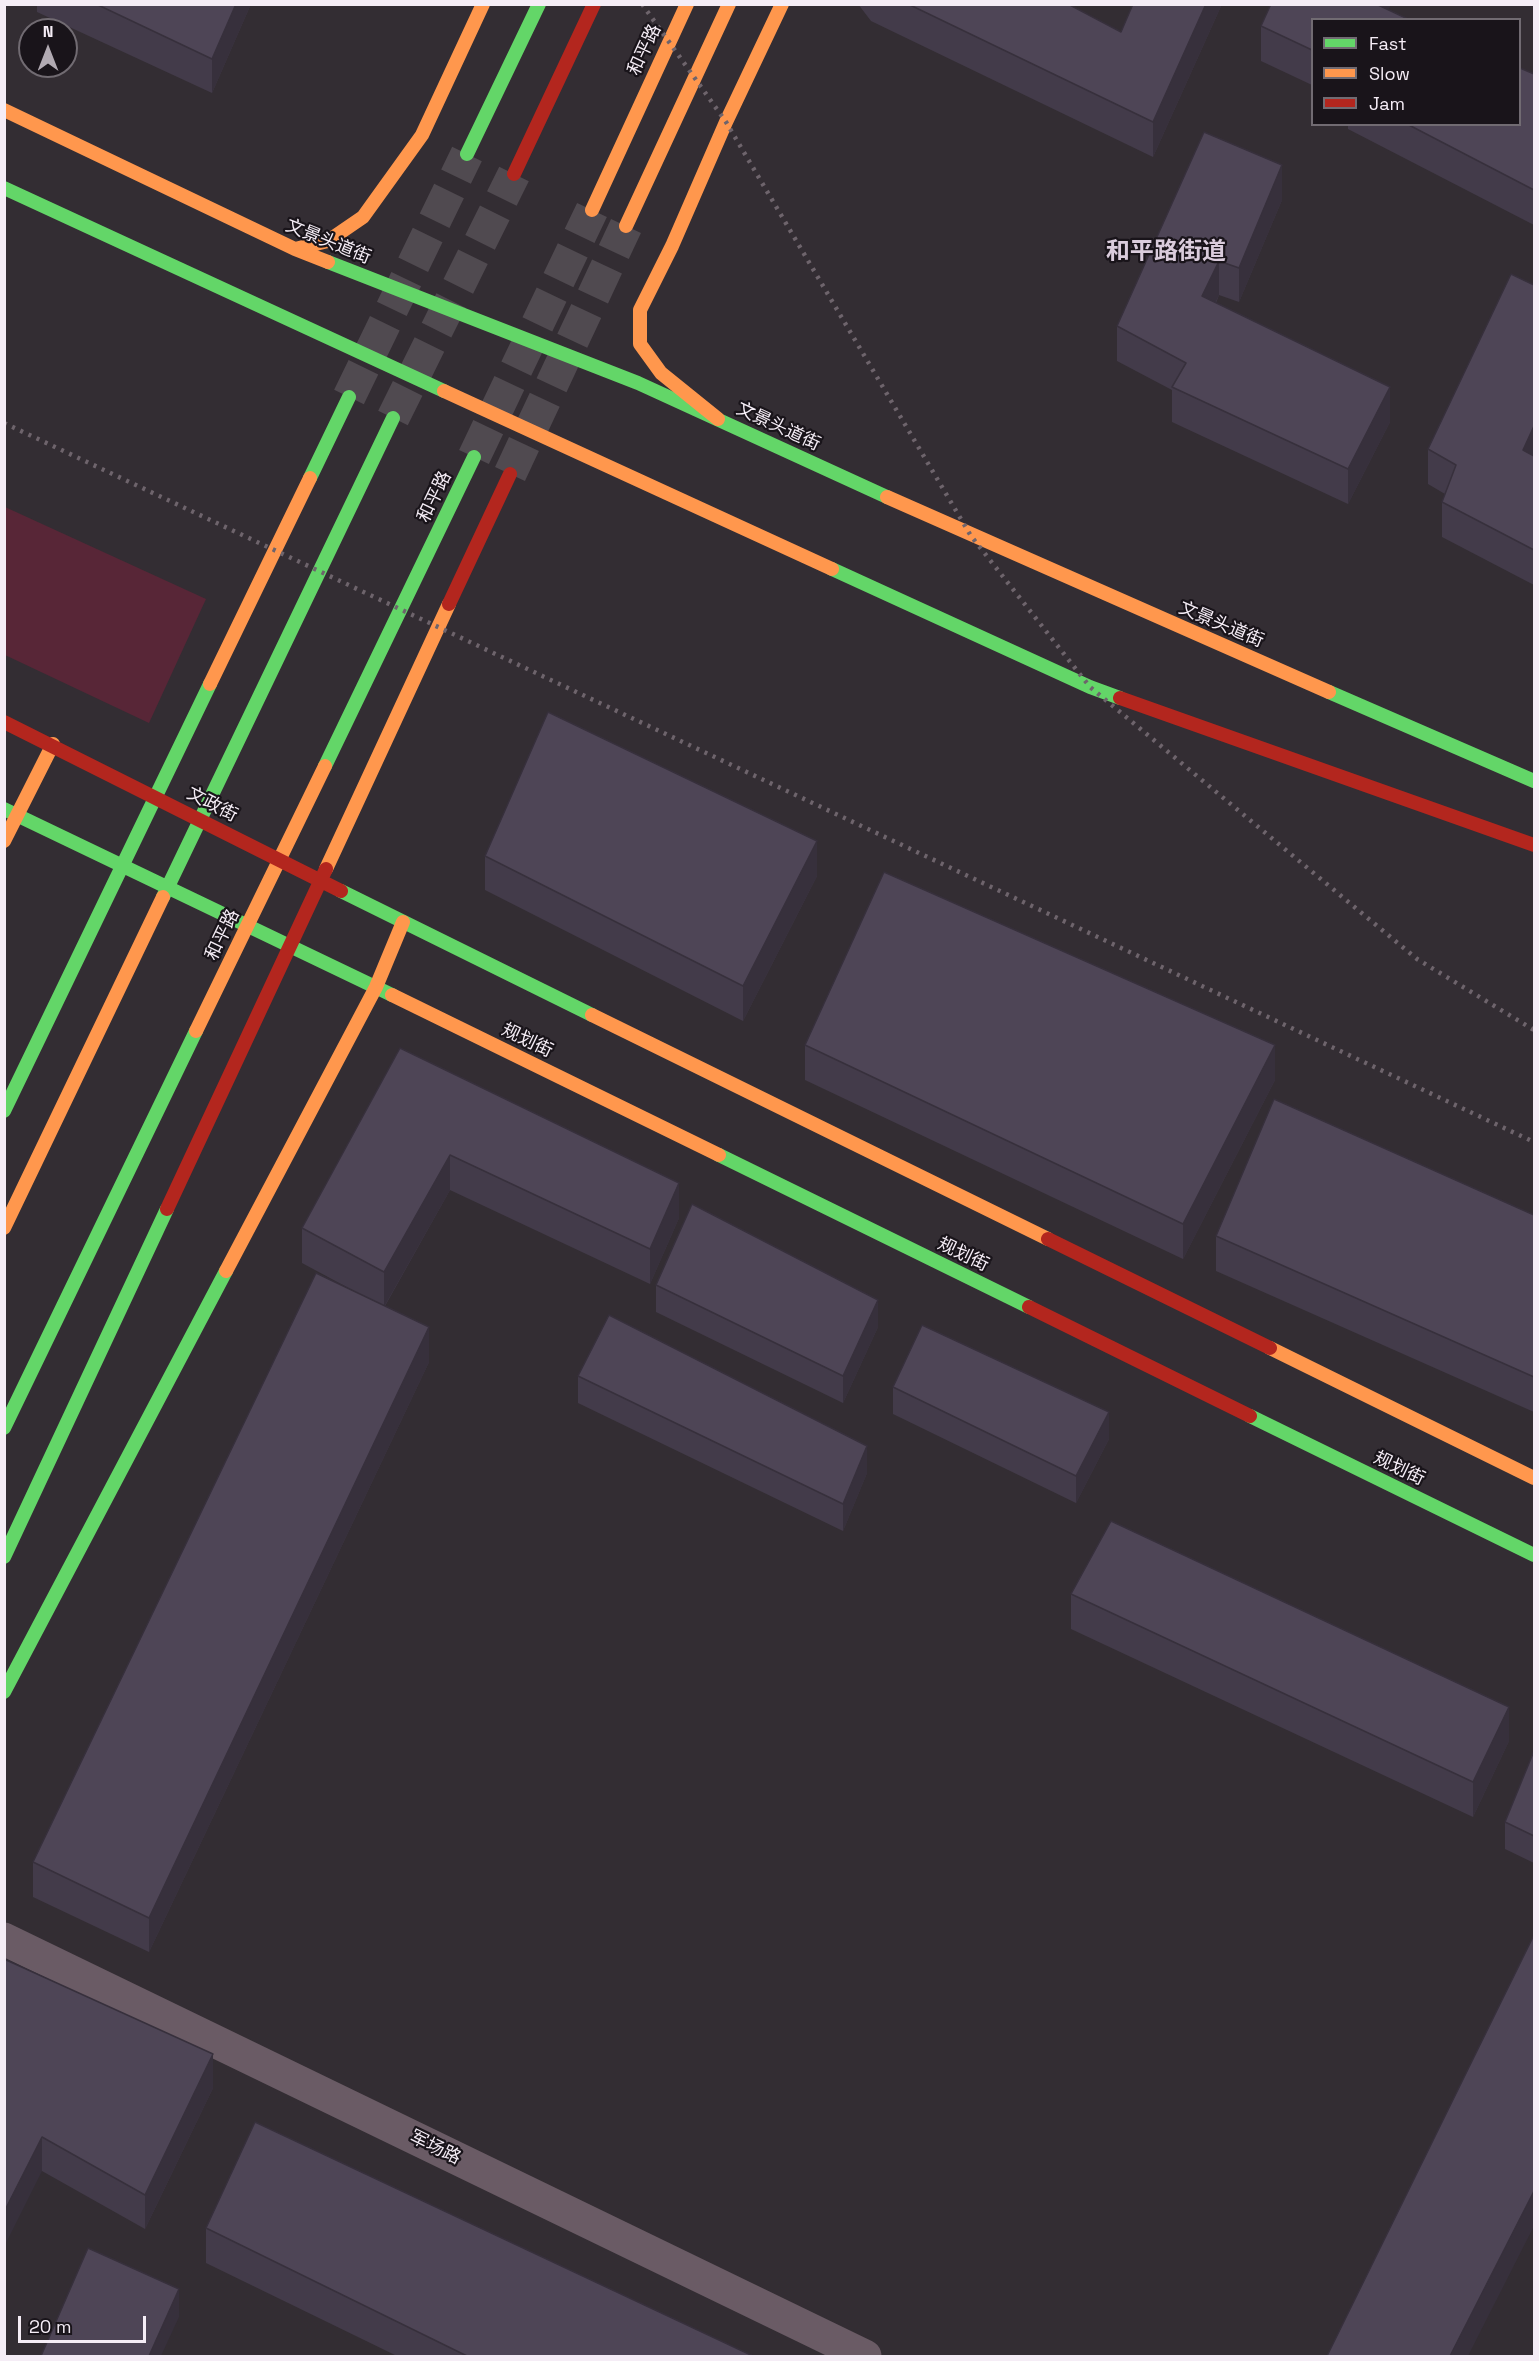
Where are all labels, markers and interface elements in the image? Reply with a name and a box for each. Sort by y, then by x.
north arrow [18,18,78,78]
legend [1311,18,1521,126]
text: N [43,21,53,42]
street label: 和平路 [624,21,666,79]
text: Fast [1369,32,1406,55]
text: Slow [1369,62,1410,85]
text: Jam [1369,92,1405,115]
street label: 文景头道街 [282,215,374,269]
district label: 和平路街道 [1106,238,1226,266]
street label: 文景头道街 [733,398,823,456]
street label: 和平路 [413,468,457,526]
street label: 文景头道街 [1175,597,1267,653]
street label: 文政街 [183,783,241,827]
street label: 和平路 [201,906,245,964]
street label: 规划街 [498,1019,556,1063]
street label: 规划街 [934,1233,992,1277]
street label: 规划街 [1370,1447,1428,1491]
street label: 军场路 [406,2126,464,2170]
scale bar [21,2304,148,2342]
text: 20 m [29,2315,72,2338]

